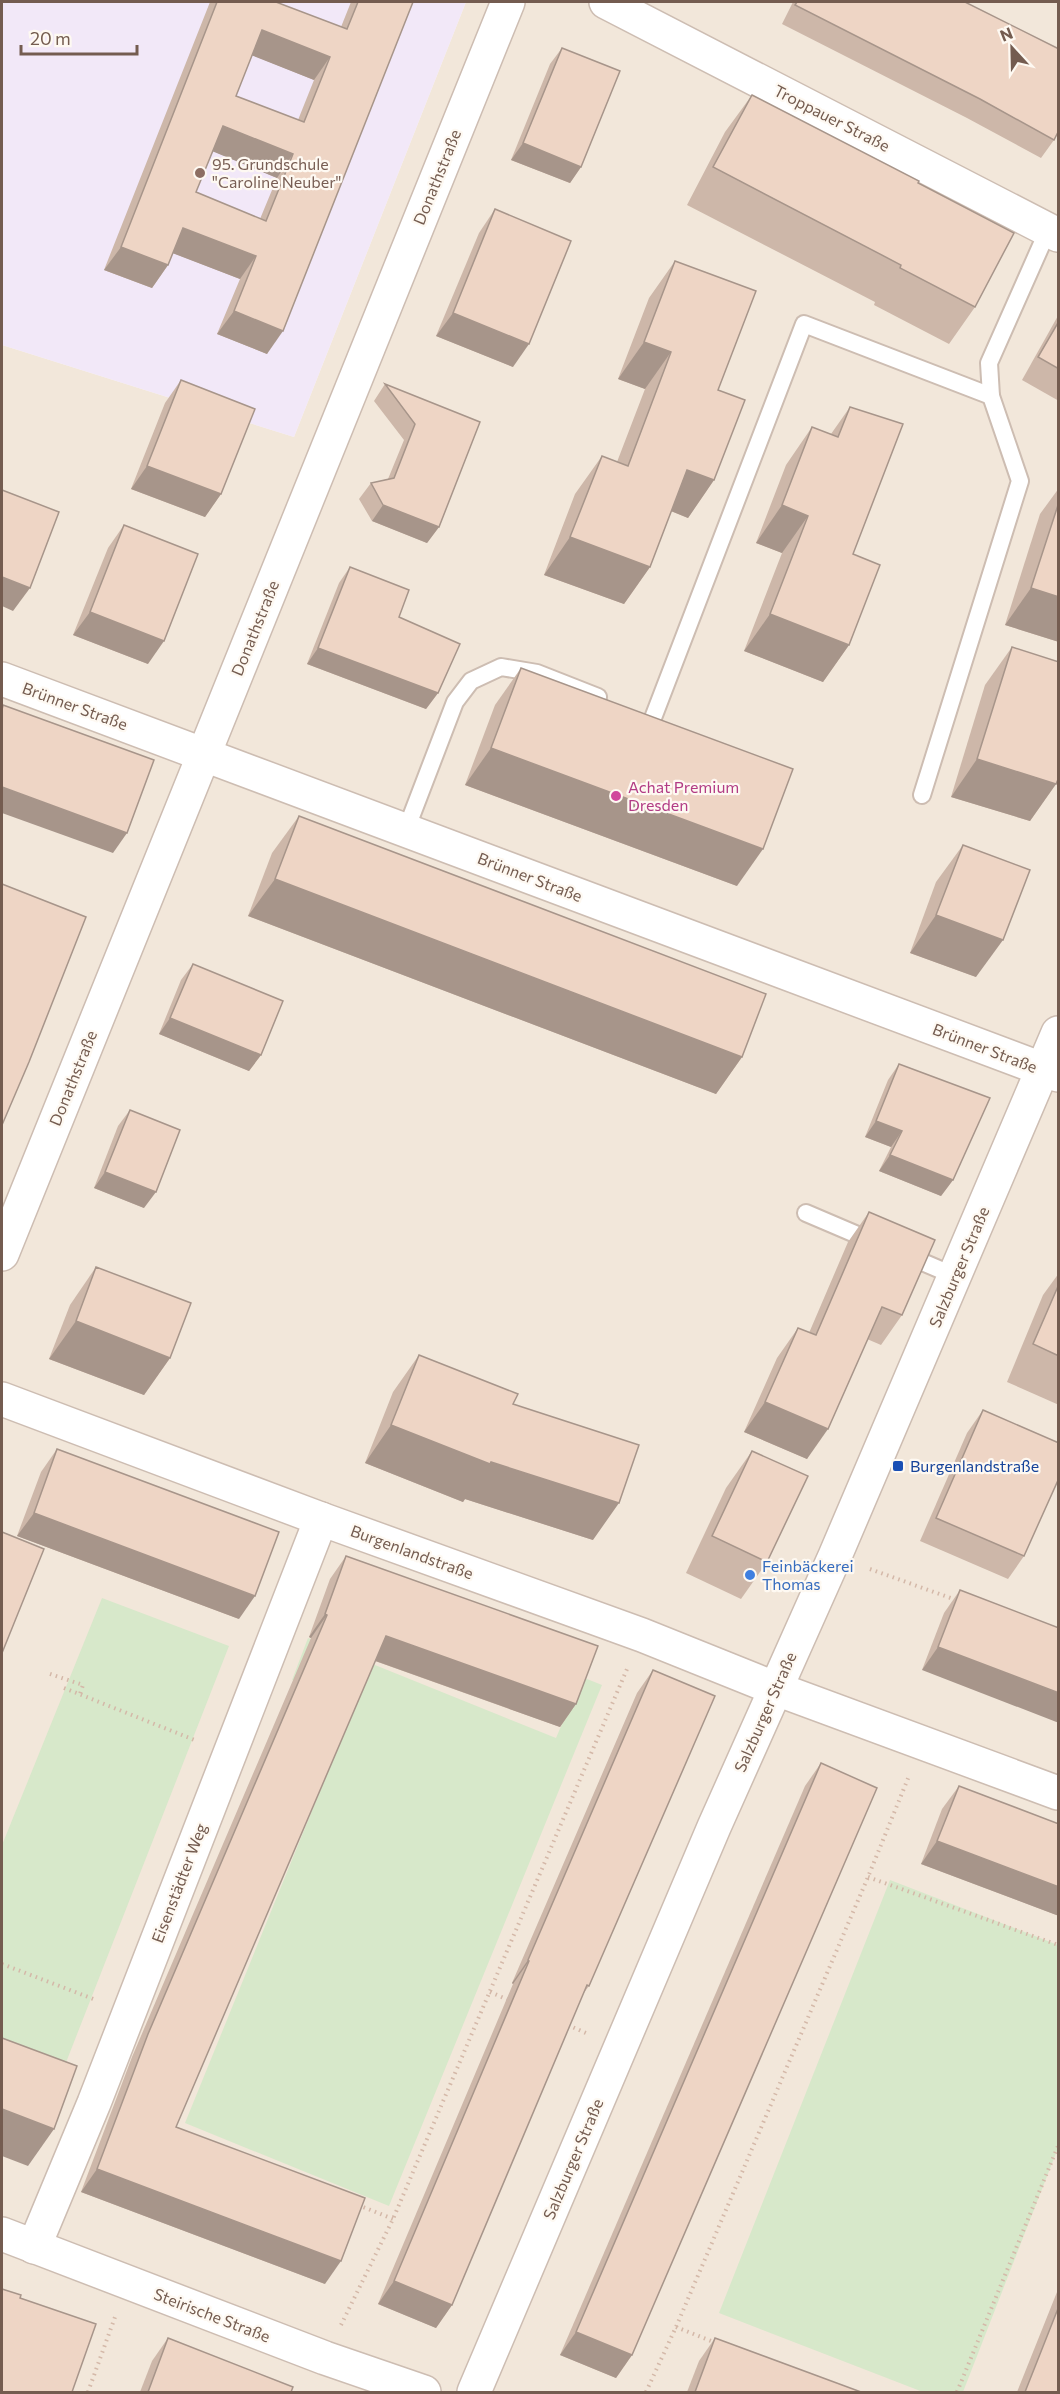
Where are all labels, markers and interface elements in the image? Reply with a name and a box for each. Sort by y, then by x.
scale bar [21,18,136,56]
north arrow [982,18,1042,78]
text: N [997,23,1015,45]
text: 20 m [30,27,71,49]
street label: Troppauer Straße [771,80,893,155]
street label: Donathstraße [409,126,464,227]
place label: 95. Grundschule "Caroline Neuber" [212,154,341,191]
marker: 95. Grundschule "Caroline Neuber" [193,166,207,180]
street label: Donathstraße [227,577,282,678]
street label: Brünner Straße [20,678,130,733]
place label: Achat Premium Dresden [628,777,739,814]
marker: Achat Premium Dresden [609,789,623,803]
street label: Brünner Straße [475,848,585,905]
street label: Brünner Straße [930,1019,1040,1076]
street label: Donathstraße [45,1027,100,1128]
street label: Salzburger Straße [924,1203,993,1330]
place label: Burgenlandstraße [910,1456,1039,1475]
marker: Burgenlandstraße [891,1459,905,1473]
street label: Burgenlandstraße [348,1521,476,1583]
place label: Feinbäckerei Thomas [762,1556,854,1593]
marker: Feinbäckerei Thomas [743,1568,757,1582]
street label: Salzburger Straße [730,1649,800,1775]
street label: Eisenstädter Weg [147,1820,210,1945]
street label: Salzburger Straße [538,2095,607,2222]
street label: Steirische Straße [151,2284,273,2345]

